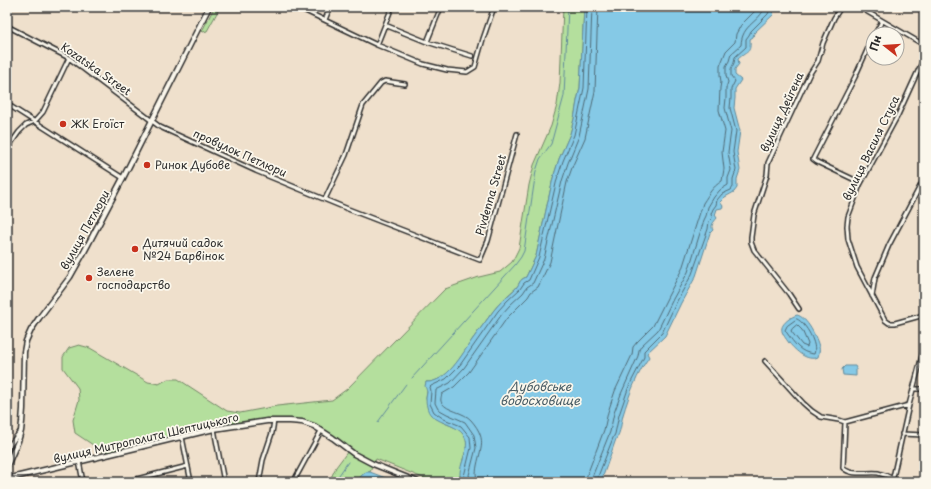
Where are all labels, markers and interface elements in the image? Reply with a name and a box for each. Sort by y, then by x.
north arrow [865,26,905,66]
text: Пн [864,33,885,53]
street label: Kozatska Street [58,38,135,99]
street label: вулиця Дейгена [756,69,808,155]
street label: вулиця Василя Стуса [838,92,903,203]
place label: ЖК Егоїст [71,115,125,132]
marker: ЖК Егоїст [58,119,68,129]
street label: провулок Петлюри [191,124,290,181]
street label: Pivdenna Street [471,152,510,237]
place label: Ринок Дубове [155,156,230,173]
marker: Ринок Дубове [142,160,152,170]
street label: вулиця Петлюри [56,187,113,273]
place label: Дитячий садок №24 Барвінок [142,234,225,264]
marker: Дитячий садок №24 Барвінок [130,244,140,254]
place label: Зелене господарство [97,263,170,293]
marker: Зелене господарство [84,273,94,283]
water label: Дубовське водосховище [500,377,580,409]
street label: вулиця Митрополита Шептицького [52,408,240,467]

